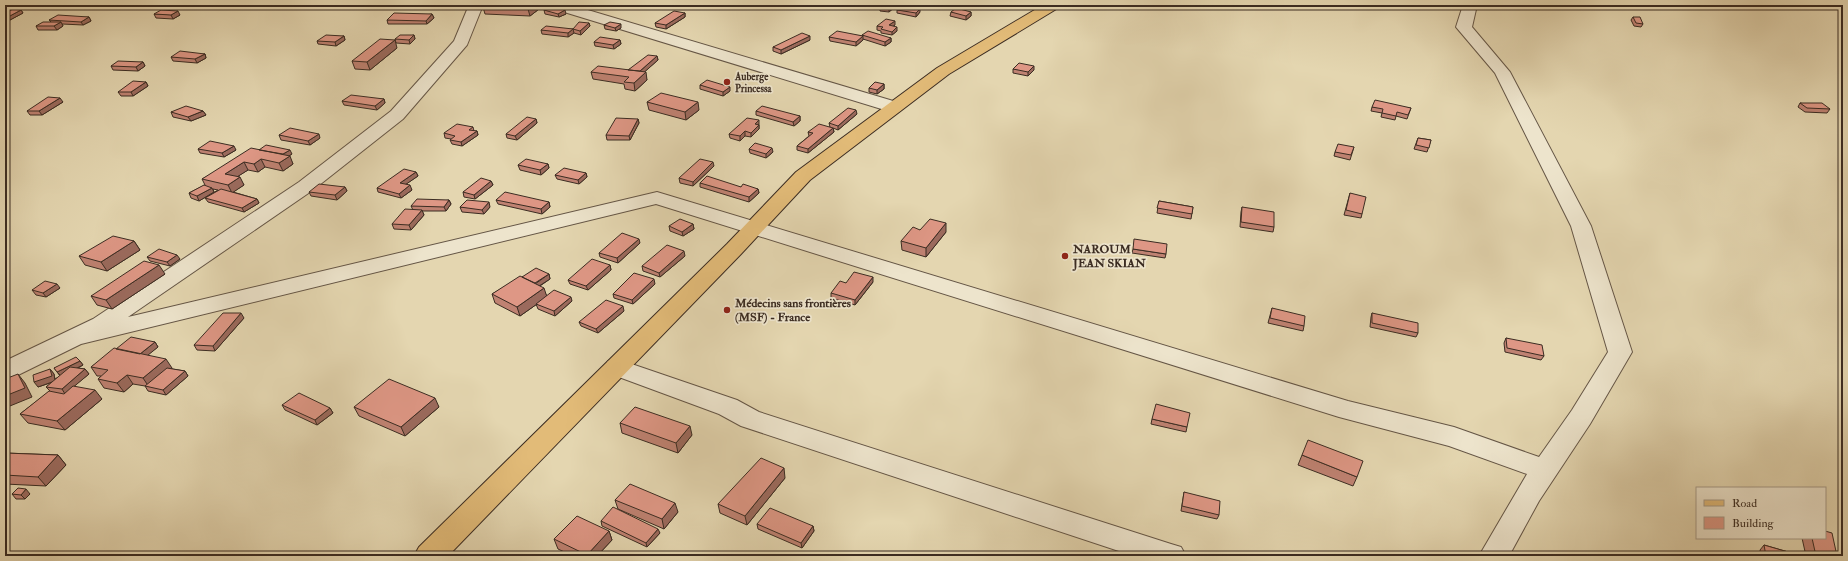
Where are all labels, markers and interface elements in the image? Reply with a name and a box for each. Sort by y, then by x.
place label: Auberge Princessa [734,71,772,95]
marker: Auberge Princessa [722,77,732,87]
place label: NAROUM JEAN SKIAN [1072,242,1146,271]
marker: NAROUM JEAN SKIAN [1060,251,1070,261]
place label: Médecins sans frontières (MSF) - France [734,296,851,325]
marker: Médecins sans frontières (MSF) - France [722,305,732,315]
legend [1696,487,1826,539]
text: Road [1732,496,1757,511]
text: Building [1732,516,1775,531]

